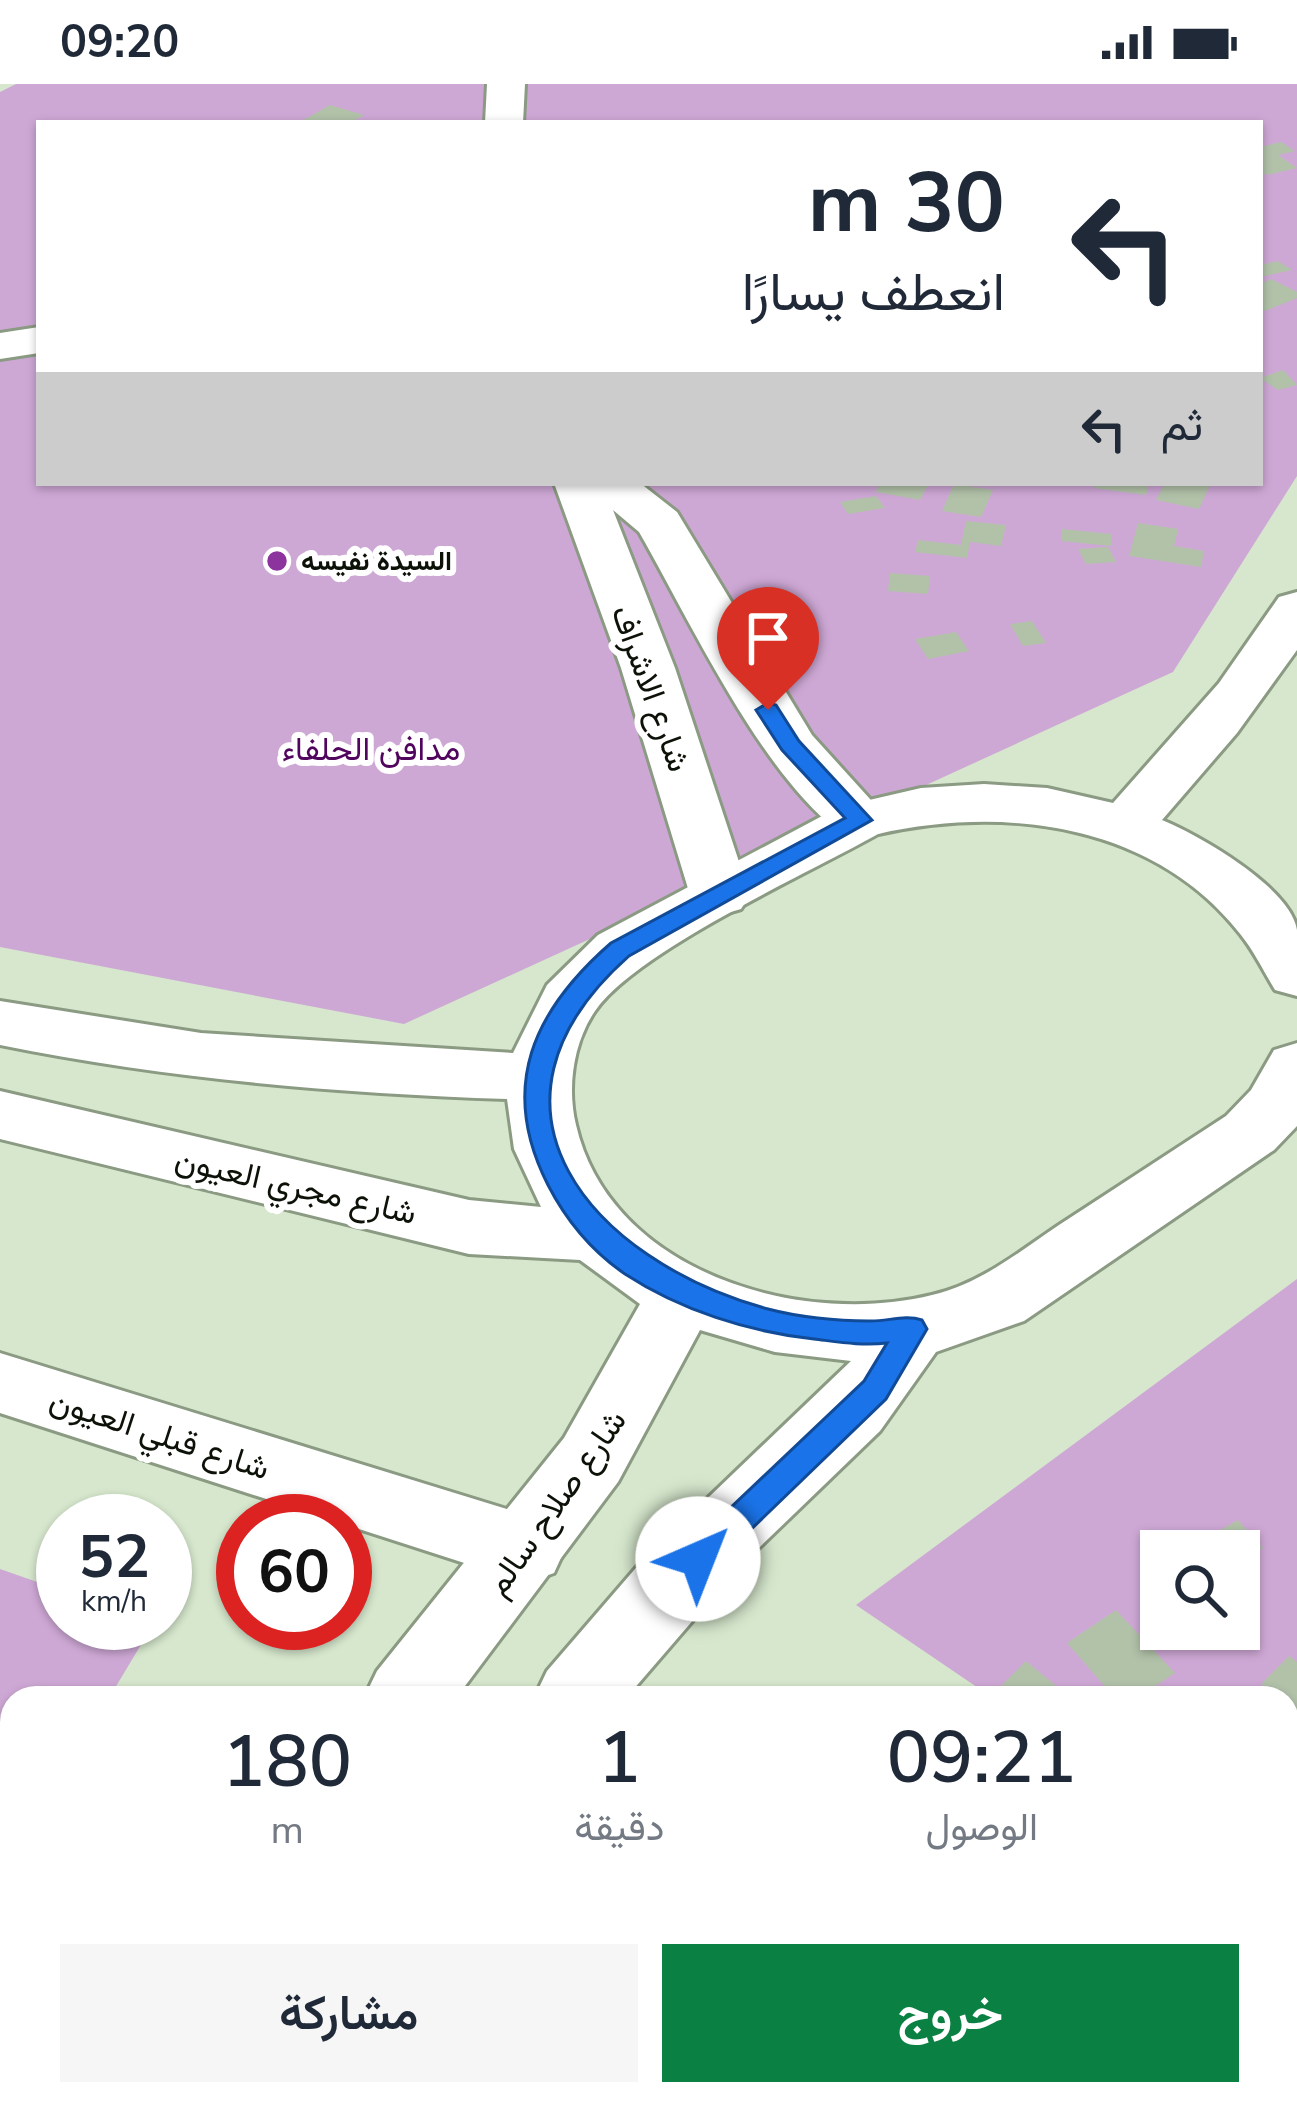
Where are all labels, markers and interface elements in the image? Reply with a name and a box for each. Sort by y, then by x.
text: 09:20 [60,12,179,73]
text: 30 m [808,146,1005,261]
icon: left [1047,168,1203,324]
text: انعطف يسارًا [742,255,1005,329]
text: ثم [1161,395,1203,456]
icon: left [1071,396,1137,462]
place label: السيدة نفيسه [301,543,452,580]
marker: السيدة نفيسه [264,548,290,574]
pin [717,587,819,710]
street label: شارع الاشراف [600,599,701,778]
icon: arrive [735,605,801,671]
park label: مدافن الحلفاء [282,727,460,772]
street label: شارع مجري العيون [170,1137,421,1239]
street label: شارع قبلي العيون [43,1378,275,1494]
street label: شارع صلاح سالم [475,1401,637,1605]
speed limit sign: 60 [216,1494,372,1650]
position arrow [635,1496,761,1622]
text: 52 [78,1516,150,1598]
map controls [1140,1530,1260,1650]
button: search [1140,1530,1260,1650]
text: km/h [81,1581,147,1622]
text: 1 [598,1709,641,1807]
text: 09:21 [887,1709,1077,1807]
text: 180 [222,1713,352,1811]
text: دقيقة [574,1801,665,1854]
text: الوصول [925,1801,1038,1854]
text: m [270,1804,304,1857]
button: مشاركة [60,1944,638,2082]
button: خروج [662,1944,1239,2082]

